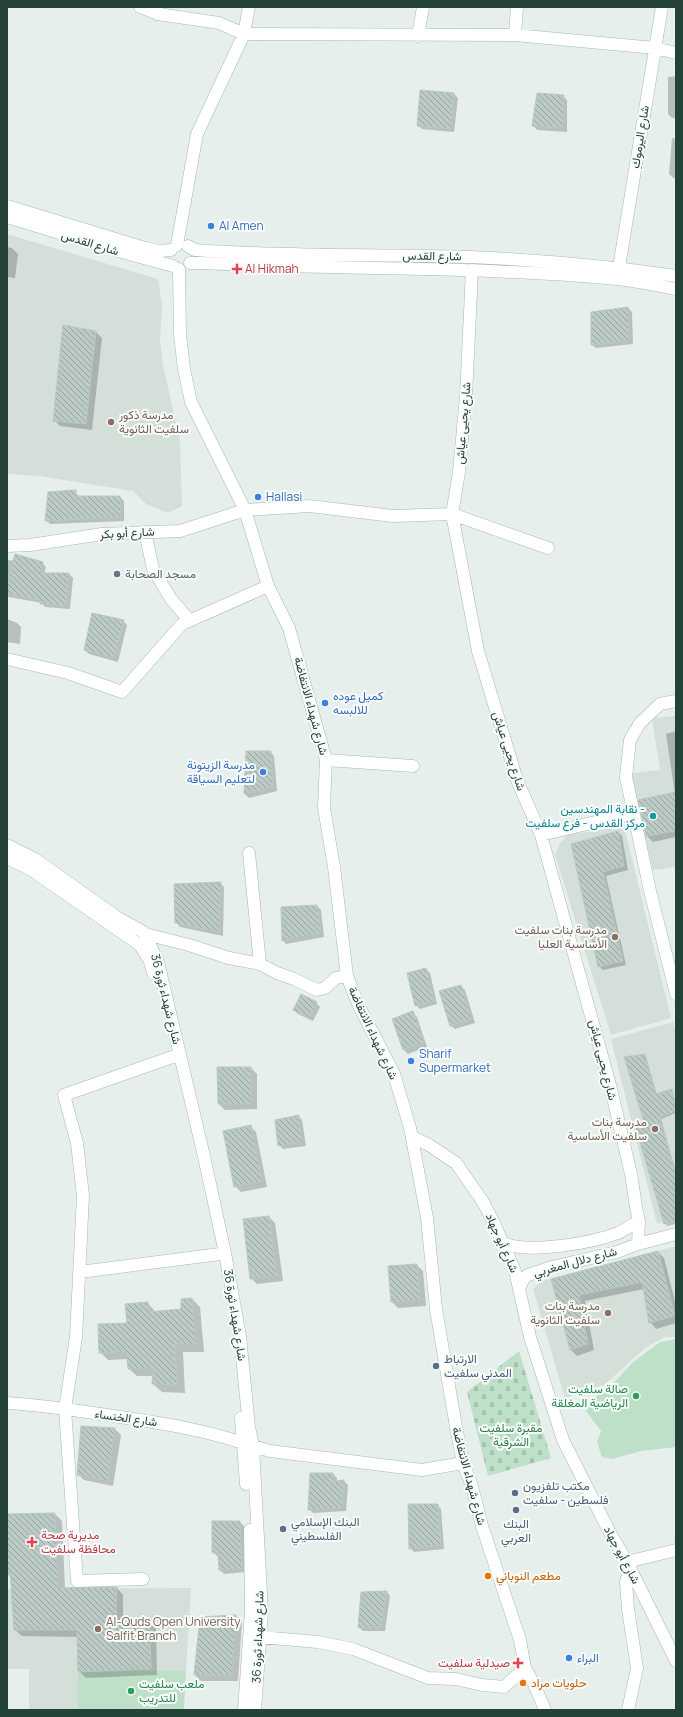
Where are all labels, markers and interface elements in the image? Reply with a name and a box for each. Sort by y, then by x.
street label: ِشارع اليرموك [626,104,654,170]
place label: Al Amen [219,217,264,234]
marker: Al Amen [206,221,216,231]
street label: شارع القدس [59,226,121,260]
street label: شارع القدس [402,246,462,266]
place label: Al Hikmah [245,260,299,277]
marker: Al Hikmah [232,264,242,274]
street label: شارع يحيى عياش [450,381,476,465]
place label: مدرسة ذكور سلفيت الثانوية [118,406,189,437]
marker: مدرسة ذكور سلفيت الثانوية [106,417,116,427]
place label: Hallasi [266,488,302,505]
marker: Hallasi [253,492,263,502]
street label: شارع أبو بكر [98,523,155,543]
place label: مسجد الصحابة [125,565,196,582]
marker: مسجد الصحابة [112,569,122,579]
street label: شارع شهداء الانتفاضة [289,655,333,757]
place label: كميل عوده للالبسه [333,687,383,718]
marker: كميل عوده للالبسه [320,698,330,708]
street label: شارع يحيى عياش [488,709,530,793]
place label: مدرسة الزيتونة لتعليم السياقة [187,756,255,787]
marker: مدرسة الزيتونة لتعليم السياقة [258,767,268,777]
place label: نقابة المهندسين - مركز القدس - فرع سلفيت [525,800,645,832]
marker: نقابة المهندسين - مركز القدس - فرع سلفيت [648,811,658,821]
place label: مدرسة بنات سلفيت الأساسية العليا [515,921,607,952]
marker: مدرسة بنات سلفيت الأساسية العليا [610,932,620,942]
street label: شارع شهداء ثورة 36 [146,952,186,1046]
street label: شارع شهداء الانتفاضة [343,983,403,1083]
street label: شارع يحيى عياش [584,1018,622,1102]
place label: Sharif Supermarket [419,1045,491,1076]
marker: Sharif Supermarket [406,1056,416,1066]
place label: مدرسة بنات سلفيت الأساسية [568,1113,647,1144]
marker: مدرسة بنات سلفيت الأساسية [650,1124,660,1134]
street label: شارع أبو جهاد [481,1210,523,1276]
street label: شارع دلال المغربي [531,1242,619,1283]
street label: شارع شهداء ثورة 36 [219,1268,251,1362]
place label: مدرسة بنات سلفيت الثانوية [530,1297,600,1328]
marker: مدرسة بنات سلفيت الثانوية [603,1308,613,1318]
place label: الارتباط المدني سلفيت [444,1350,512,1383]
marker: الارتباط المدني سلفيت [431,1361,441,1371]
place label: صالة سلفيت الرياضية المغلقة [551,1380,628,1411]
marker: صالة سلفيت الرياضية المغلقة [631,1391,641,1401]
street label: شارع الخنساء [93,1405,159,1431]
park label: مقبرة سلفيت الشرقية [480,1419,542,1450]
street label: شارع شهداء الانتفاضة [447,1425,491,1527]
place label: مكتب تلفزيون فلسطين - سلفيت [523,1477,609,1508]
marker: مكتب تلفزيون فلسطين - سلفيت [510,1488,520,1498]
marker: البنك العربي [511,1505,521,1515]
place label: البنك الإسلامي الفلسطيني [291,1513,359,1546]
place label: البنك العربي [501,1515,531,1548]
street label: شارع أبو جهاد [599,1523,645,1587]
marker: البنك الإسلامي الفلسطيني [278,1524,288,1534]
place label: مديرية صحة محافظة سلفيت [41,1526,116,1557]
marker: مديرية صحة محافظة سلفيت [26,1536,38,1548]
place label: مطعم النوباني [496,1567,561,1586]
marker: مطعم النوباني [483,1571,493,1581]
street label: شارع شهداء ثورة 36 [247,1590,269,1684]
place label: Al-Quds Open University Salfit Branch [106,1613,241,1644]
marker: Al-Quds Open University Salfit Branch [93,1624,103,1634]
place label: البراء [577,1649,599,1666]
marker: البراء [564,1653,574,1663]
place label: صيدلية سلفيت [438,1654,510,1671]
marker: صيدلية سلفيت [513,1658,523,1668]
place label: حلويات مراد [531,1674,587,1691]
place label: ملعب سلفيت للتدريب [139,1675,204,1706]
marker: حلويات مراد [518,1678,528,1688]
marker: ملعب سلفيت للتدريب [126,1686,136,1696]

